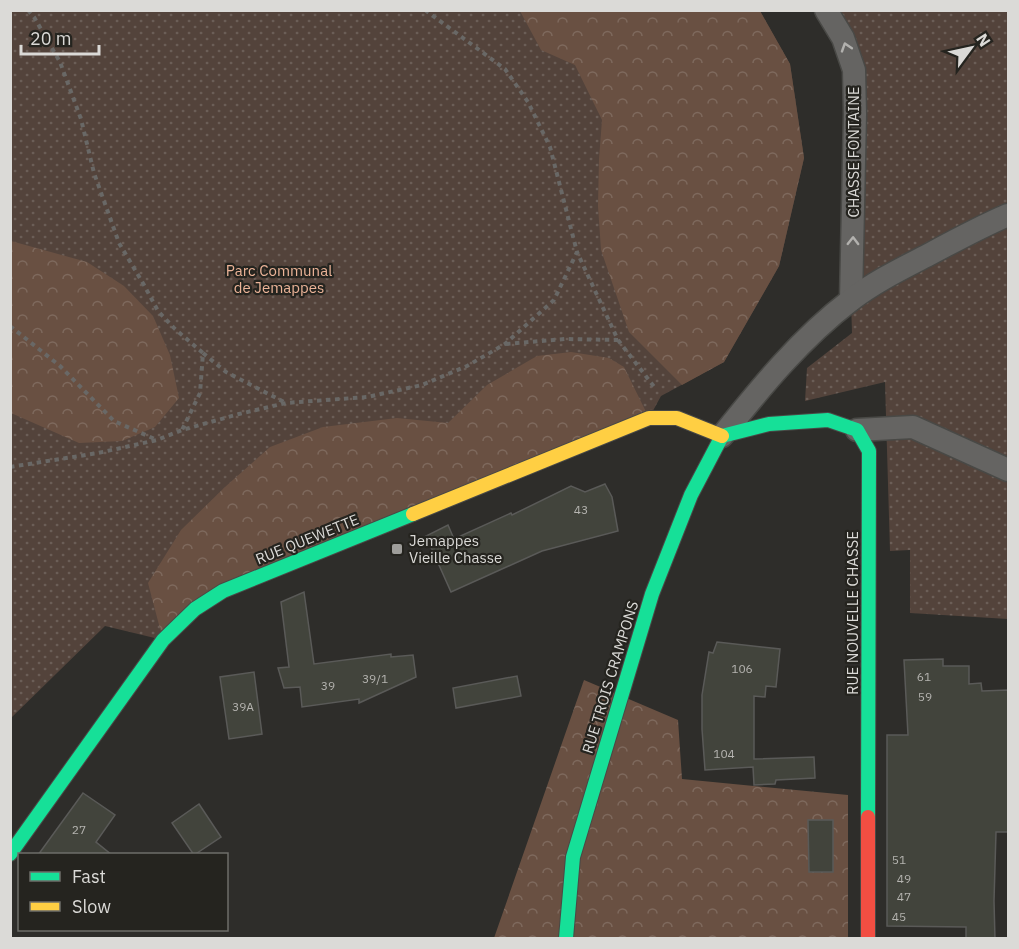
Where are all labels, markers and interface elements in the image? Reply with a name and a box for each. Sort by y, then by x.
scale bar [21,18,99,56]
north arrow [941,18,1001,78]
text: 20 m [30,27,72,50]
text: N [972,30,995,50]
one-way arrow [841,42,853,53]
street label: CHASSE FONTAINE [844,86,863,218]
one-way arrow [846,237,859,246]
park label: Parc Communal de Jemappes [226,261,332,297]
house number: 43 [574,502,588,517]
street label: RUE QUEWETTE [253,510,361,568]
place label: Jemappes Vieille Chasse [409,531,502,567]
street label: RUE NOUVELLE CHASSE [843,531,862,695]
marker: Jemappes Vieille Chasse [390,542,404,556]
street label: RUE TROIS CRAMPONS [578,598,642,756]
house number: 106 [731,661,753,676]
house number: 61 [917,669,931,684]
house number: 39/1 [362,671,388,686]
house number: 39 [321,678,335,693]
house number: 59 [918,689,932,704]
house number: 39A [232,699,254,714]
house number: 104 [713,746,735,761]
house number: 27 [72,822,86,837]
house number: 51 [892,852,906,867]
legend [18,853,228,931]
text: Fast [72,865,106,888]
house number: 49 [897,871,911,886]
house number: 47 [897,889,911,904]
text: Slow [72,895,111,918]
house number: 45 [892,909,906,924]

